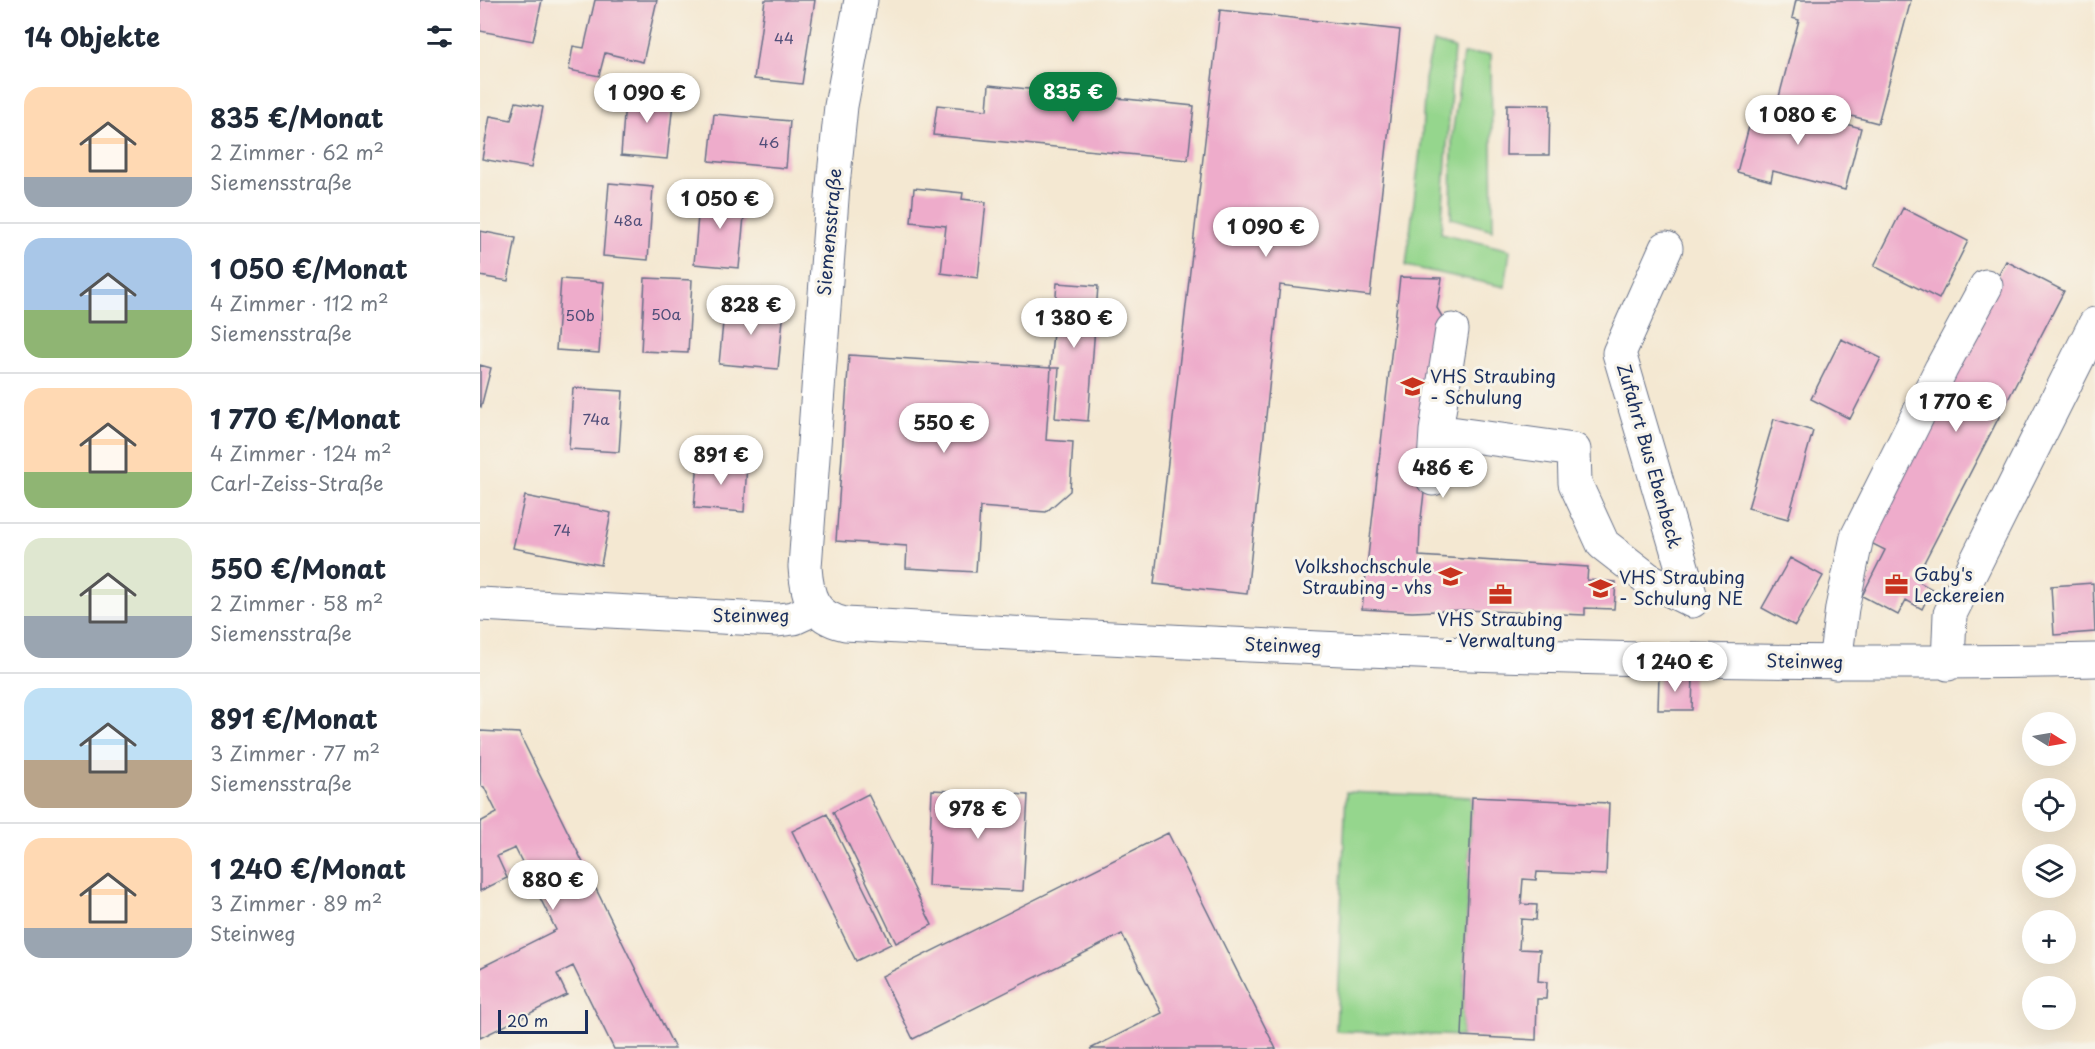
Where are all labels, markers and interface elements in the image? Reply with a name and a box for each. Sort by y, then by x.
text: 14 Objekte [24,17,160,56]
icon: filters [423,20,456,53]
house number: 44 [774,26,794,49]
pin: 835 € [1031,72,1115,123]
pin: 1 090 € [592,73,702,124]
text: 835 € [1043,76,1103,106]
text: 1 090 € [608,77,686,107]
pin: 1 080 € [1743,95,1853,146]
text: 835 €/Monat [210,98,384,137]
text: 1 080 € [1759,99,1837,129]
icon: home [72,111,144,183]
house number: 46 [759,130,779,153]
text: 2 Zimmer · 62 m² [210,137,384,167]
text: Siemensstraße [210,167,352,197]
street label: Siemensstraße [809,167,848,297]
pin: 1 050 € [665,179,775,230]
text: 1 050 € [681,183,759,213]
pin: 1 090 € [1211,207,1321,258]
house number: 48a [614,208,643,231]
text: 1 090 € [1227,211,1305,241]
text: 1 050 €/Monat [210,249,408,288]
icon: home [72,262,144,334]
pin: 828 € [709,285,793,336]
text: 4 Zimmer · 112 m² [210,288,389,318]
text: 828 € [720,289,782,319]
pin: 1 380 € [1019,298,1129,349]
house number: 50a [651,302,682,325]
text: 1 380 € [1035,302,1113,332]
house number: 50b [565,303,595,326]
text: Siemensstraße [210,318,352,348]
street label: Zufahrt Bus Ebenbeck [1611,360,1690,551]
place label: VHS Straubing - Schulung [1430,362,1556,410]
school or university icon: VHS Straubing - Schulung [1399,374,1425,400]
pin: 1 770 € [1901,382,2011,433]
text: 1 770 € [1919,386,1993,416]
text: 1 770 €/Monat [210,399,401,438]
pin: 550 € [902,403,986,454]
house number: 74a [582,407,610,430]
text: 550 € [913,407,975,437]
icon: home [72,412,144,484]
pin: 891 € [679,435,763,486]
text: 4 Zimmer · 124 m² [210,438,392,468]
text: 891 € [693,439,749,469]
pin: 486 € [1401,448,1485,499]
text: 486 € [1412,452,1474,482]
text: Carl-Zeiss-Straße [210,468,384,498]
house number: 74 [553,518,571,541]
text: 550 €/Monat [210,549,386,588]
place label: Volkshochschule Straubing - vhs [1295,552,1432,600]
place label: Gaby's Leckereien [1914,560,2005,608]
icon: home [72,562,144,634]
place label: VHS Straubing - Schulung NE [1619,563,1745,611]
school or university icon: Volkshochschule Straubing - vhs [1437,564,1463,590]
office icon: Gaby's Leckereien [1883,572,1909,598]
school or university icon: VHS Straubing - Schulung NE [1588,575,1614,601]
office icon: VHS Straubing - Verwaltung [1487,581,1513,607]
text: 2 Zimmer · 58 m² [210,588,383,618]
street label: Steinweg [712,601,790,628]
place label: VHS Straubing - Verwaltung [1437,605,1563,653]
text: Siemensstraße [210,618,352,648]
street label: Steinweg [1244,630,1322,659]
pin: 1 240 € [1620,642,1730,693]
text: 1 240 € [1636,646,1714,676]
street label: Steinweg [1766,646,1844,675]
text: 891 €/Monat [210,699,378,738]
icon: home [72,712,144,784]
north arrow [2022,712,2076,766]
map controls [2022,712,2076,1030]
text: 3 Zimmer · 77 m² [210,738,380,768]
text: Siemensstraße [210,768,352,798]
button: locate [2022,778,2076,832]
pin: 978 € [936,789,1020,840]
text: 978 € [949,793,1007,823]
button: layers [2022,844,2076,898]
text: 1 240 €/Monat [210,849,406,888]
pin: 880 € [511,860,595,911]
icon: home [72,862,144,934]
text: 880 € [522,864,584,894]
text: 3 Zimmer · 89 m² [210,888,382,918]
button: + [2022,910,2076,964]
text: Steinweg [210,918,296,948]
button: − [2022,976,2076,1030]
scale bar [498,1007,588,1034]
text: 20 m [507,1008,548,1032]

